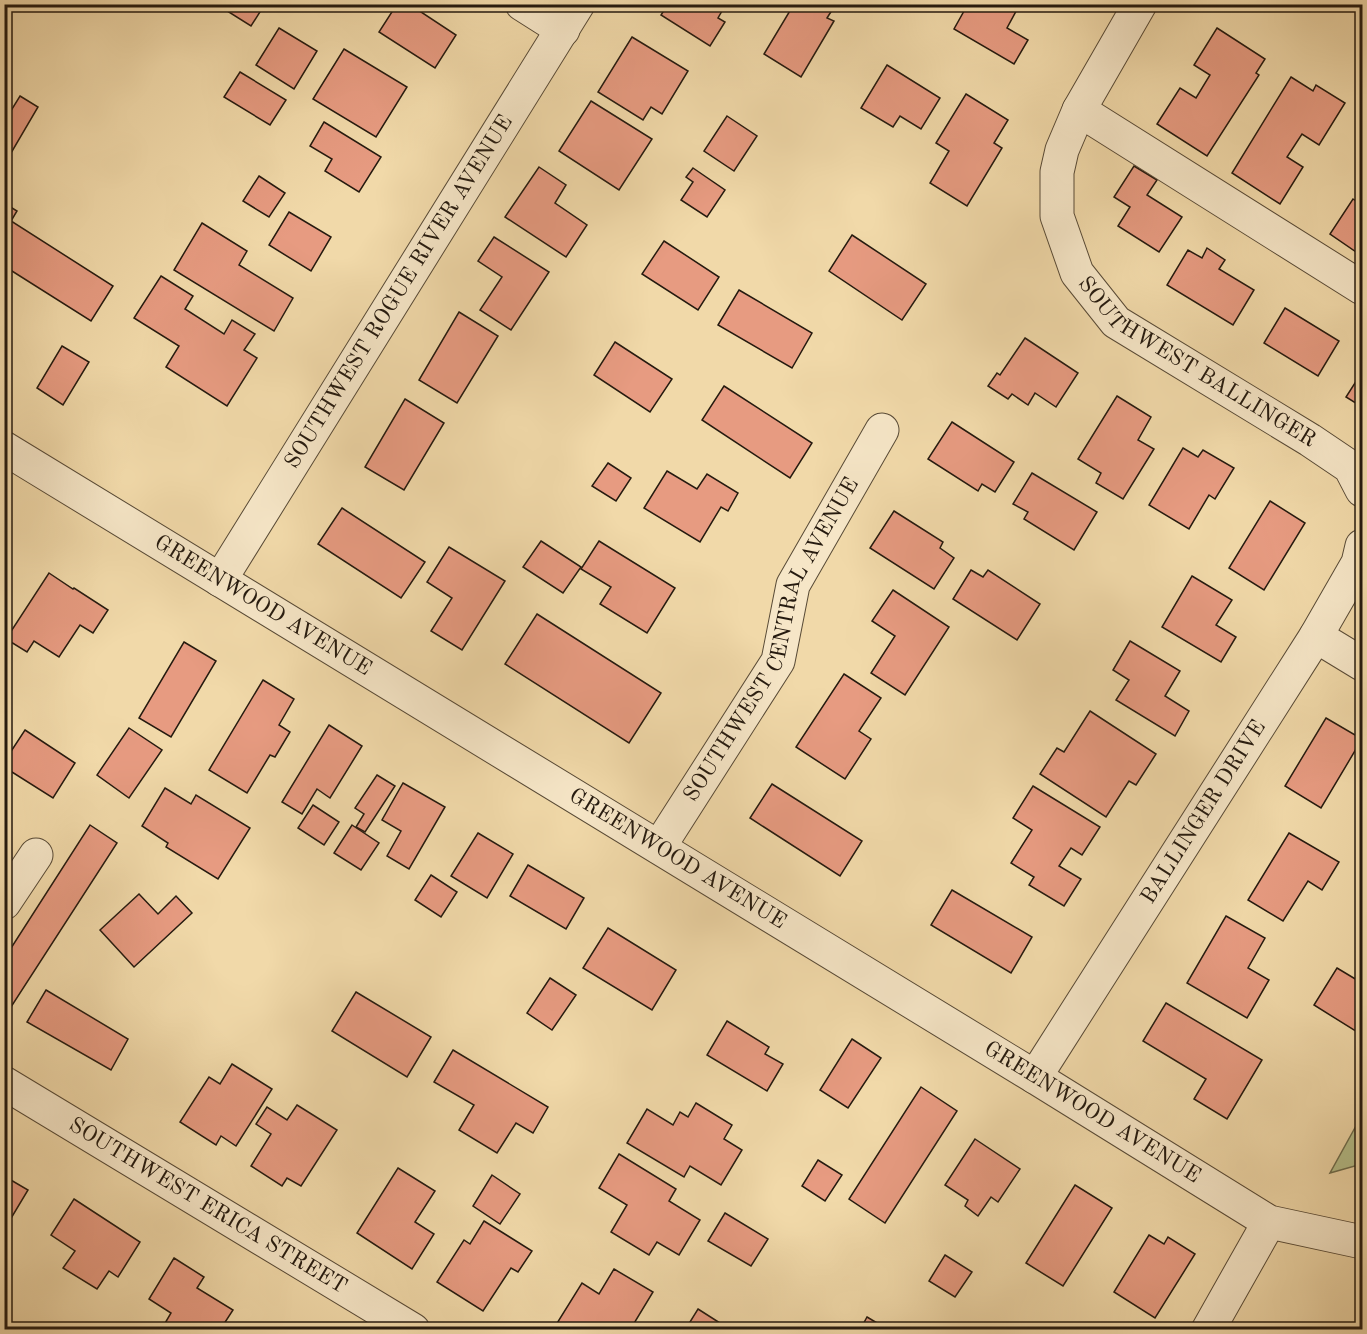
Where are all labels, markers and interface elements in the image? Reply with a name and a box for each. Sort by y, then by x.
street label: SOUTHWEST ROGUE RIVER AVENUE [281,111,517,473]
street label: SOUTHWEST BALLINGER [1074,273,1320,452]
street label: SOUTHWEST CENTRAL AVENUE [680,474,863,806]
street label: GREENWOOD AVENUE [150,531,375,680]
street label: BALLINGER DRIVE [1137,716,1270,908]
street label: GREENWOOD AVENUE [565,784,790,933]
street label: GREENWOOD AVENUE [980,1038,1204,1188]
street label: SOUTHWEST ERICA STREET [65,1114,351,1298]

